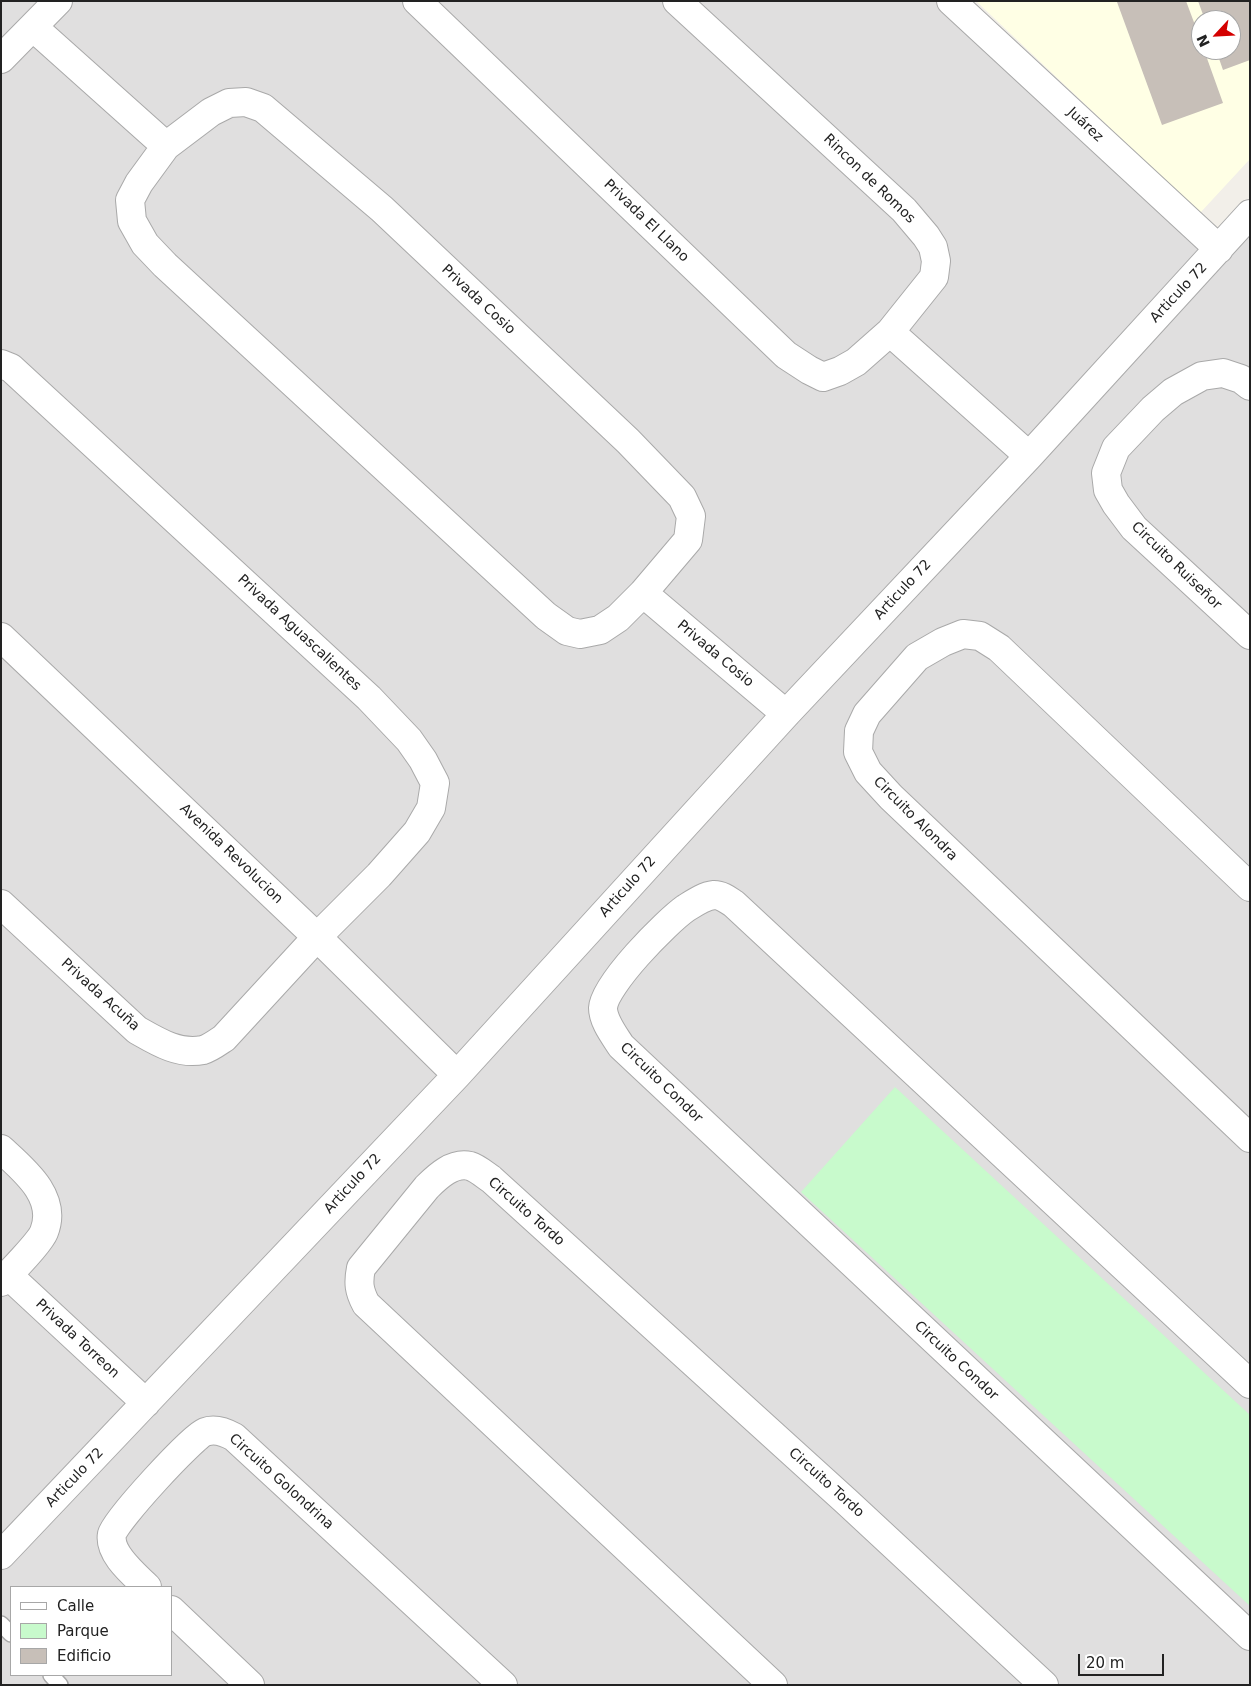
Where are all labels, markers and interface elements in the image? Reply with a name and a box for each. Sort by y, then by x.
north arrow [1191,10,1241,60]
text: N [1194,32,1213,50]
street label: Juárez [1064,104,1106,146]
street label: Rincon de Romos [820,131,918,227]
street label: Privada El Llano [600,176,692,266]
street label: Articulo 72 [1147,259,1211,327]
street label: Privada Cosio [438,262,518,338]
street label: Circuito Ruiseñor [1127,519,1225,613]
street label: Articulo 72 [871,556,935,624]
street label: Privada Aguascalientes [234,571,364,695]
street label: Privada Cosio [673,617,757,691]
street label: Circuito Alondra [869,773,961,865]
street label: Avenida Revolucion [176,800,286,908]
street label: Articulo 72 [596,853,660,921]
street label: Privada Acuña [57,955,143,1035]
street label: Circuito Condor [616,1039,706,1127]
street label: Articulo 72 [321,1150,385,1218]
street label: Circuito Tordo [484,1174,568,1250]
street label: Privada Torreon [32,1296,122,1382]
street label: Circuito Condor [911,1318,1001,1404]
street label: Circuito Golondrina [225,1431,337,1533]
street label: Articulo 72 [43,1445,107,1511]
street label: Circuito Tordo [785,1445,867,1521]
legend [10,1586,172,1676]
text: Calle [57,1597,94,1615]
text: Parque [57,1622,109,1640]
scale bar [1081,1644,1167,1676]
text: Edificio [57,1647,111,1665]
text: 20 m [1086,1654,1124,1672]

